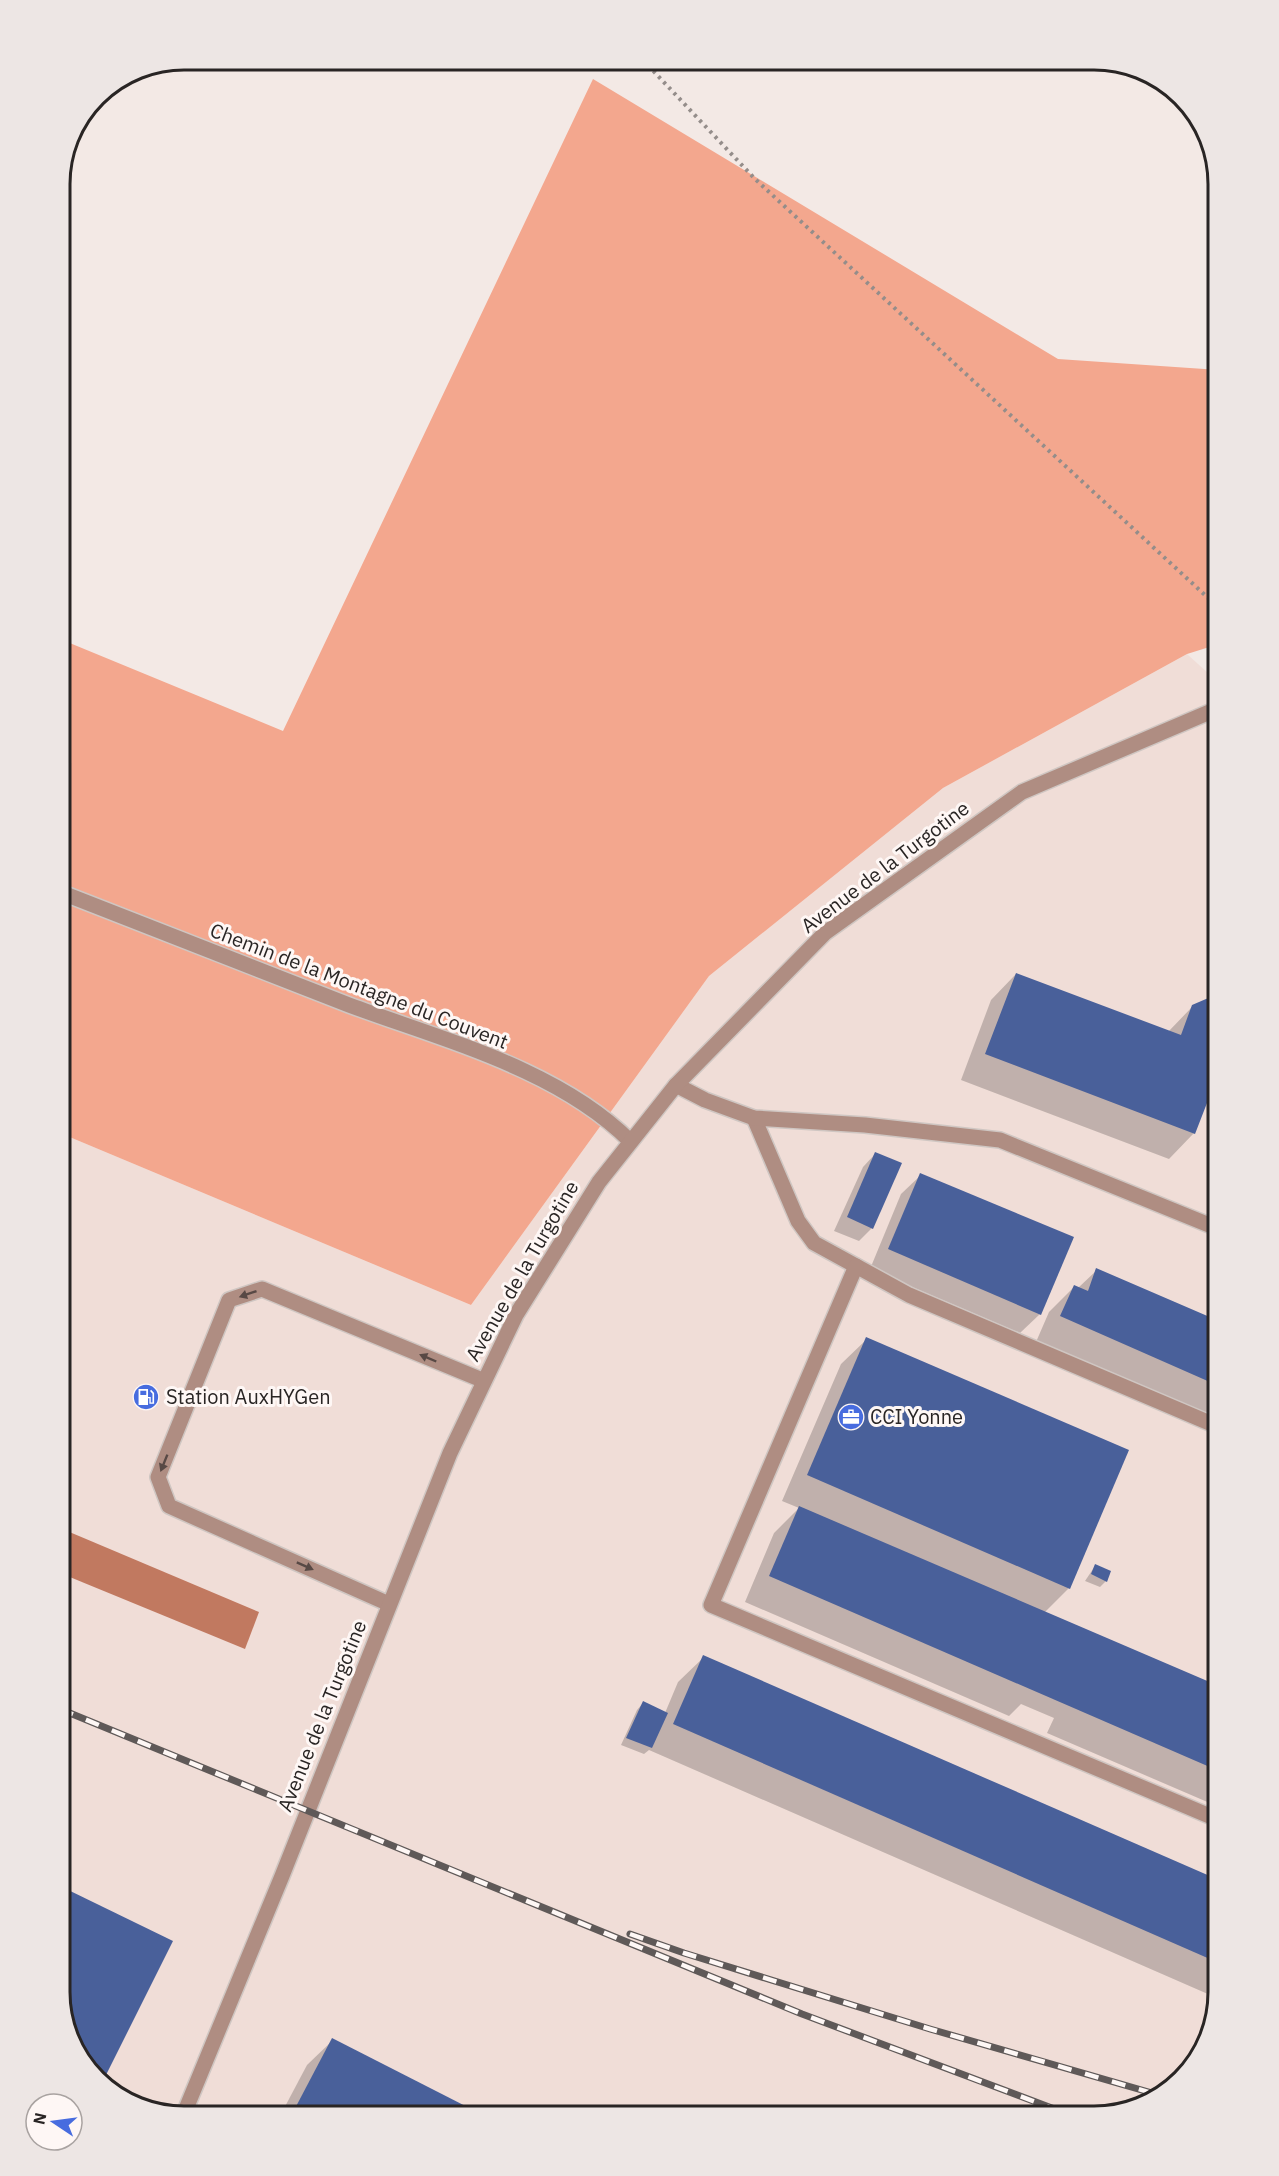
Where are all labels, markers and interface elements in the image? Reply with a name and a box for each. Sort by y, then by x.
street label: Avenue de la Turgotine [795,794,974,939]
street label: Chemin de la Montagne du Couvent [206,916,512,1055]
street label: Avenue de la Turgotine [459,1176,584,1366]
one-way arrow [239,1289,257,1299]
one-way arrow [419,1353,437,1363]
fuel station icon: Station AuxHYGen [131,1382,161,1412]
place label: Station AuxHYGen [166,1383,331,1410]
office icon: CCI Yonne [836,1402,866,1432]
place label: CCI Yonne [870,1403,963,1430]
one-way arrow [159,1454,168,1472]
one-way arrow [296,1562,313,1571]
street label: Avenue de la Turgotine [271,1616,372,1816]
north arrow [24,2092,84,2152]
text: N [28,2111,50,2127]

